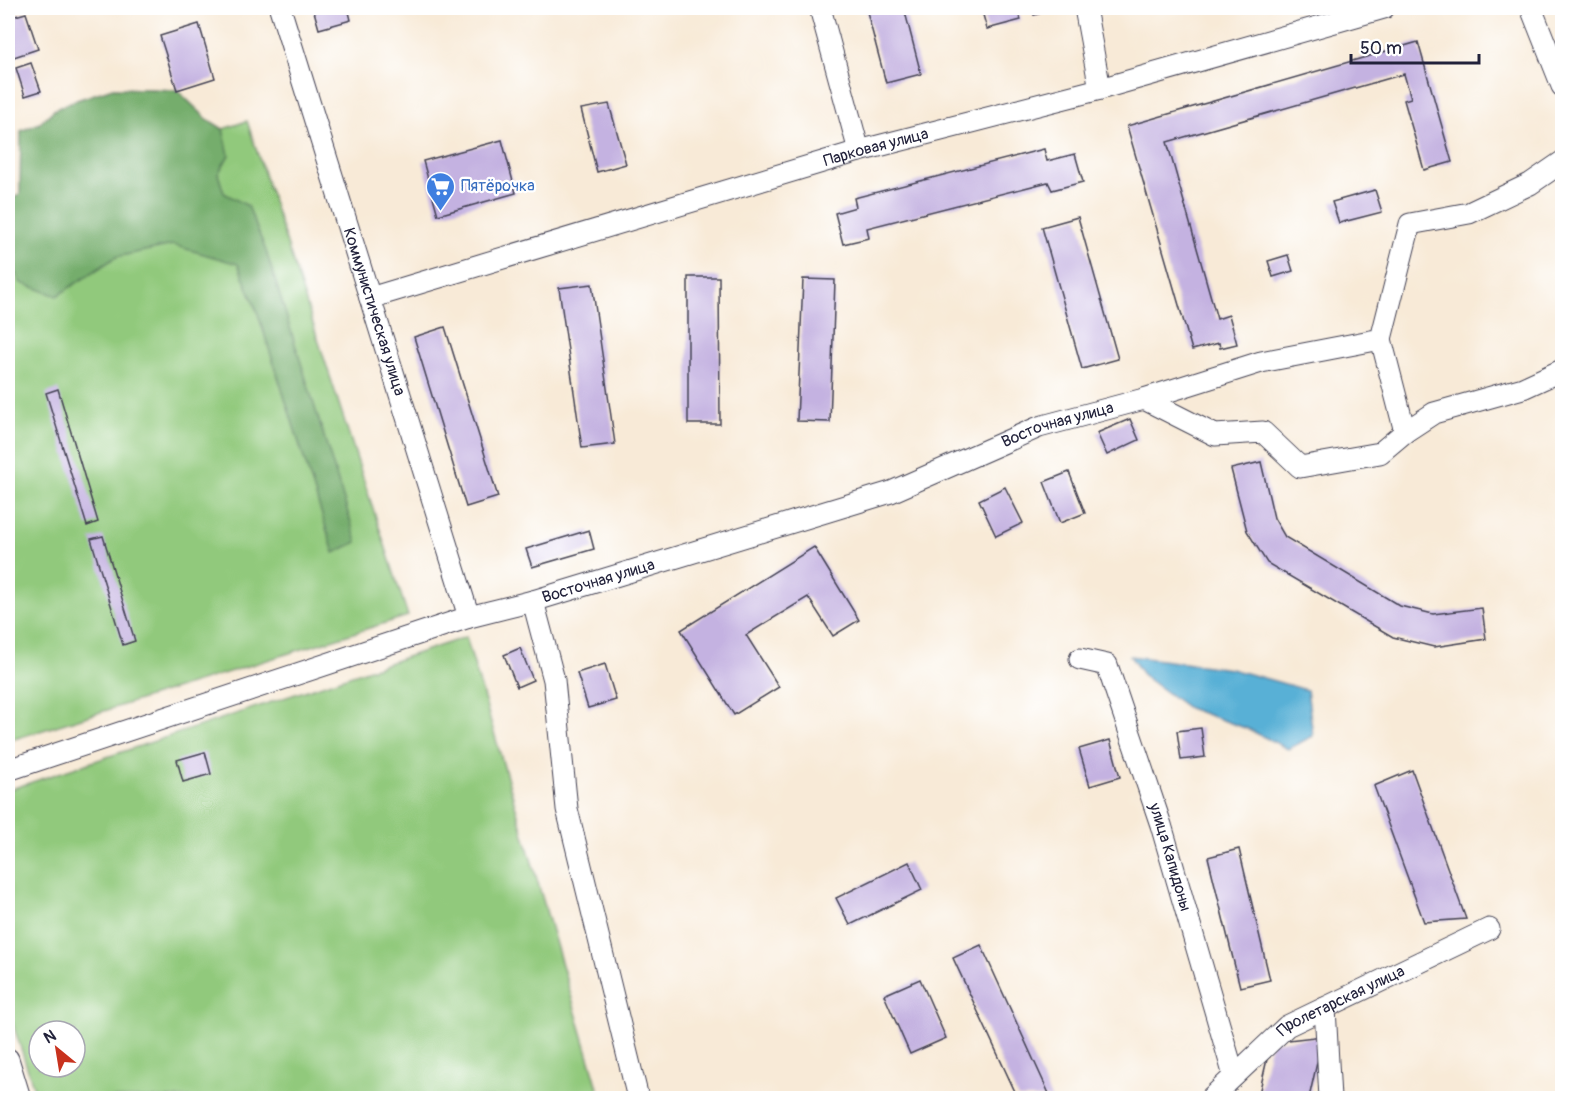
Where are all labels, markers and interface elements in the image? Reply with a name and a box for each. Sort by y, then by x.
scale bar [1351,27,1478,65]
text: 50 m [1360,37,1402,60]
street label: Парковая улица [821,124,930,171]
supermarket icon: Пятёрочка [424,170,456,212]
place label: Пятёрочка [461,176,535,196]
street label: Коммунистическая улица [339,225,410,398]
street label: Восточная улица [999,398,1116,452]
street label: Восточная улица [540,555,657,608]
street label: улица Капидоны [1144,800,1196,914]
street label: Пролетарская улица [1272,961,1408,1041]
north arrow [27,1019,87,1079]
text: N [40,1025,60,1048]

